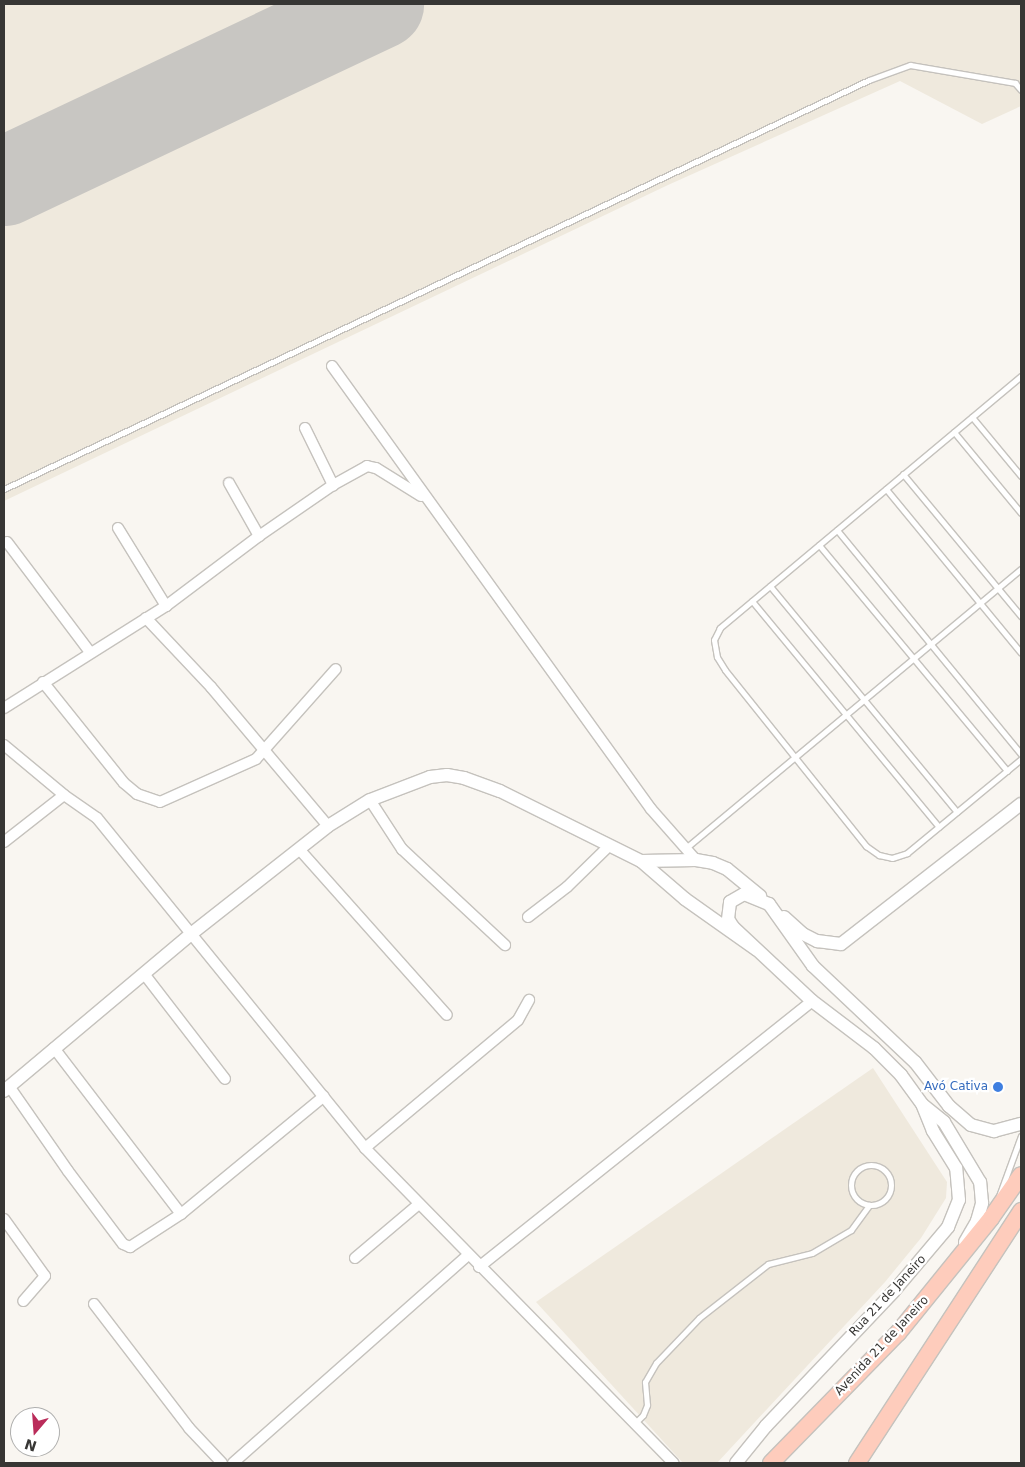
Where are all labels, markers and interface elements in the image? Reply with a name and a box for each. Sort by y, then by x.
place label: Avó Cativa [924,1080,988,1094]
marker: Avó Cativa [992,1081,1004,1093]
street label: Rua 21 de Janeiro [847,1252,929,1340]
street label: Avenida 21 de Janeiro [832,1293,932,1399]
north arrow [10,1407,60,1457]
text: N [23,1436,39,1455]

